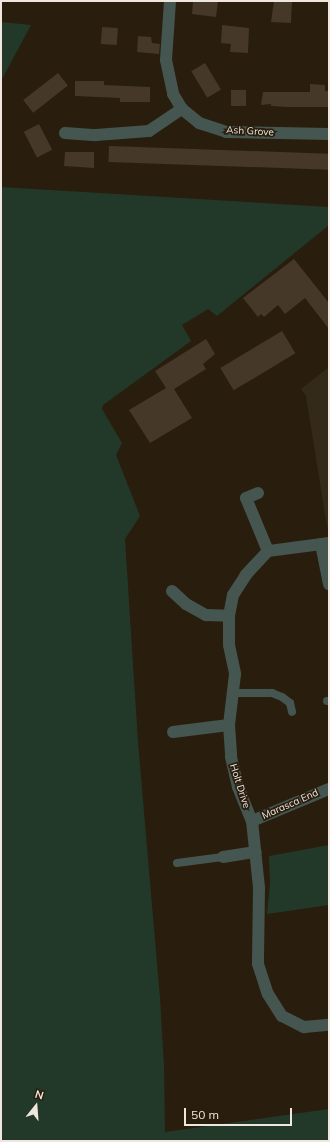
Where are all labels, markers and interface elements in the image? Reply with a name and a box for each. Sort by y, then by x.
street label: Ash Grove [226,124,274,138]
street label: Holt Drive [227,762,253,810]
street label: Marasca End [260,786,320,822]
north arrow [16,1086,56,1126]
text: N [33,1087,46,1102]
scale bar [186,1100,294,1126]
text: 50 m [191,1107,219,1122]

